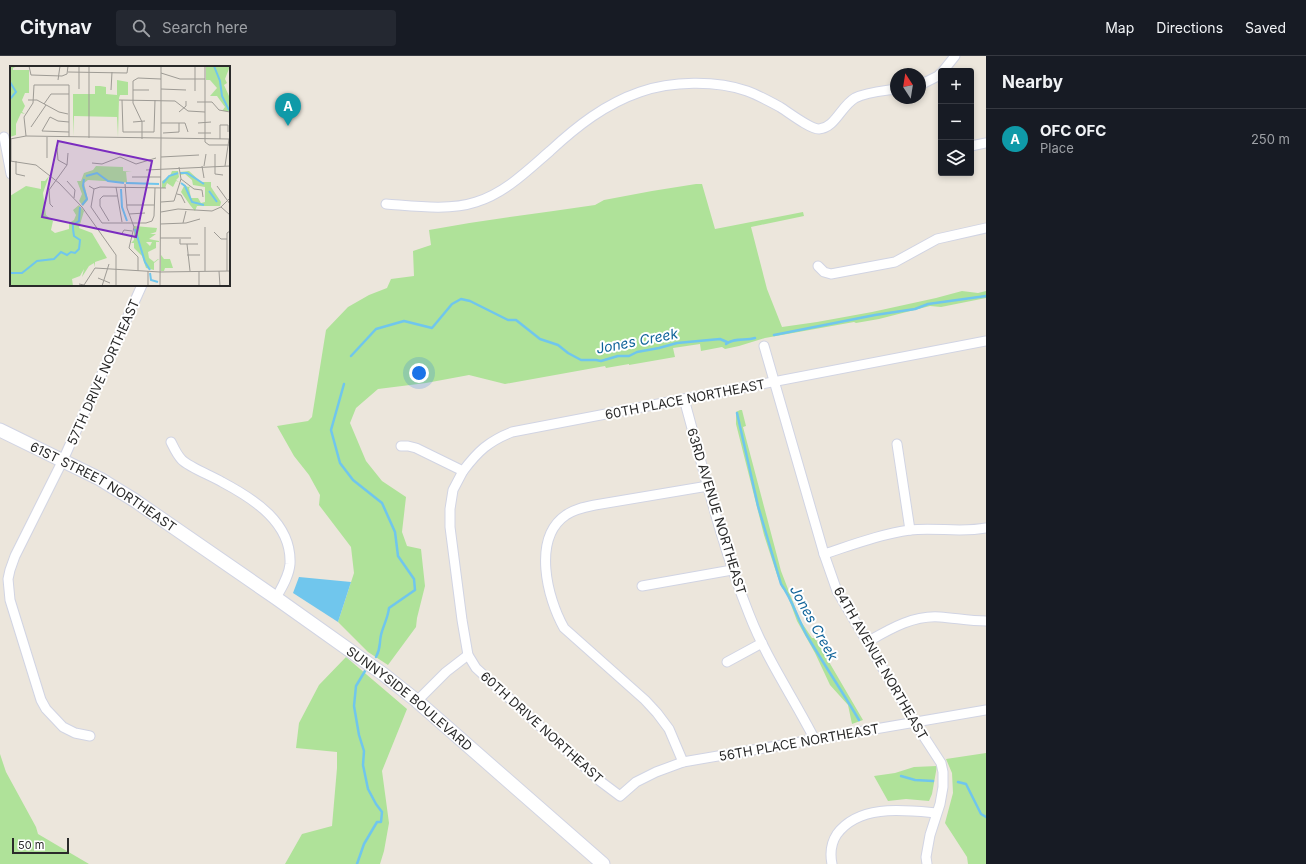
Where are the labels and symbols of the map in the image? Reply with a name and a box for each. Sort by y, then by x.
inset map [10,66,230,286]
north arrow [890,68,926,104]
pin: A [275,93,301,126]
street label: 57TH DRIVE NORTHEAST [63,296,143,448]
water label: Jones Creek [594,324,680,357]
your location [409,363,429,383]
street label: 60TH PLACE NORTHEAST [604,376,766,422]
street label: 63RD AVENUE NORTHEAST [684,426,750,596]
street label: 61ST STREET NORTHEAST [28,438,180,535]
water label: Jones Creek [787,582,842,664]
street label: 64TH AVENUE NORTHEAST [831,584,931,742]
street label: SUNNYSIDE BOULEVARD [343,643,476,754]
street label: 60TH DRIVE NORTHEAST [477,668,607,786]
street label: 56TH PLACE NORTHEAST [718,720,880,764]
scale bar [12,836,69,855]

